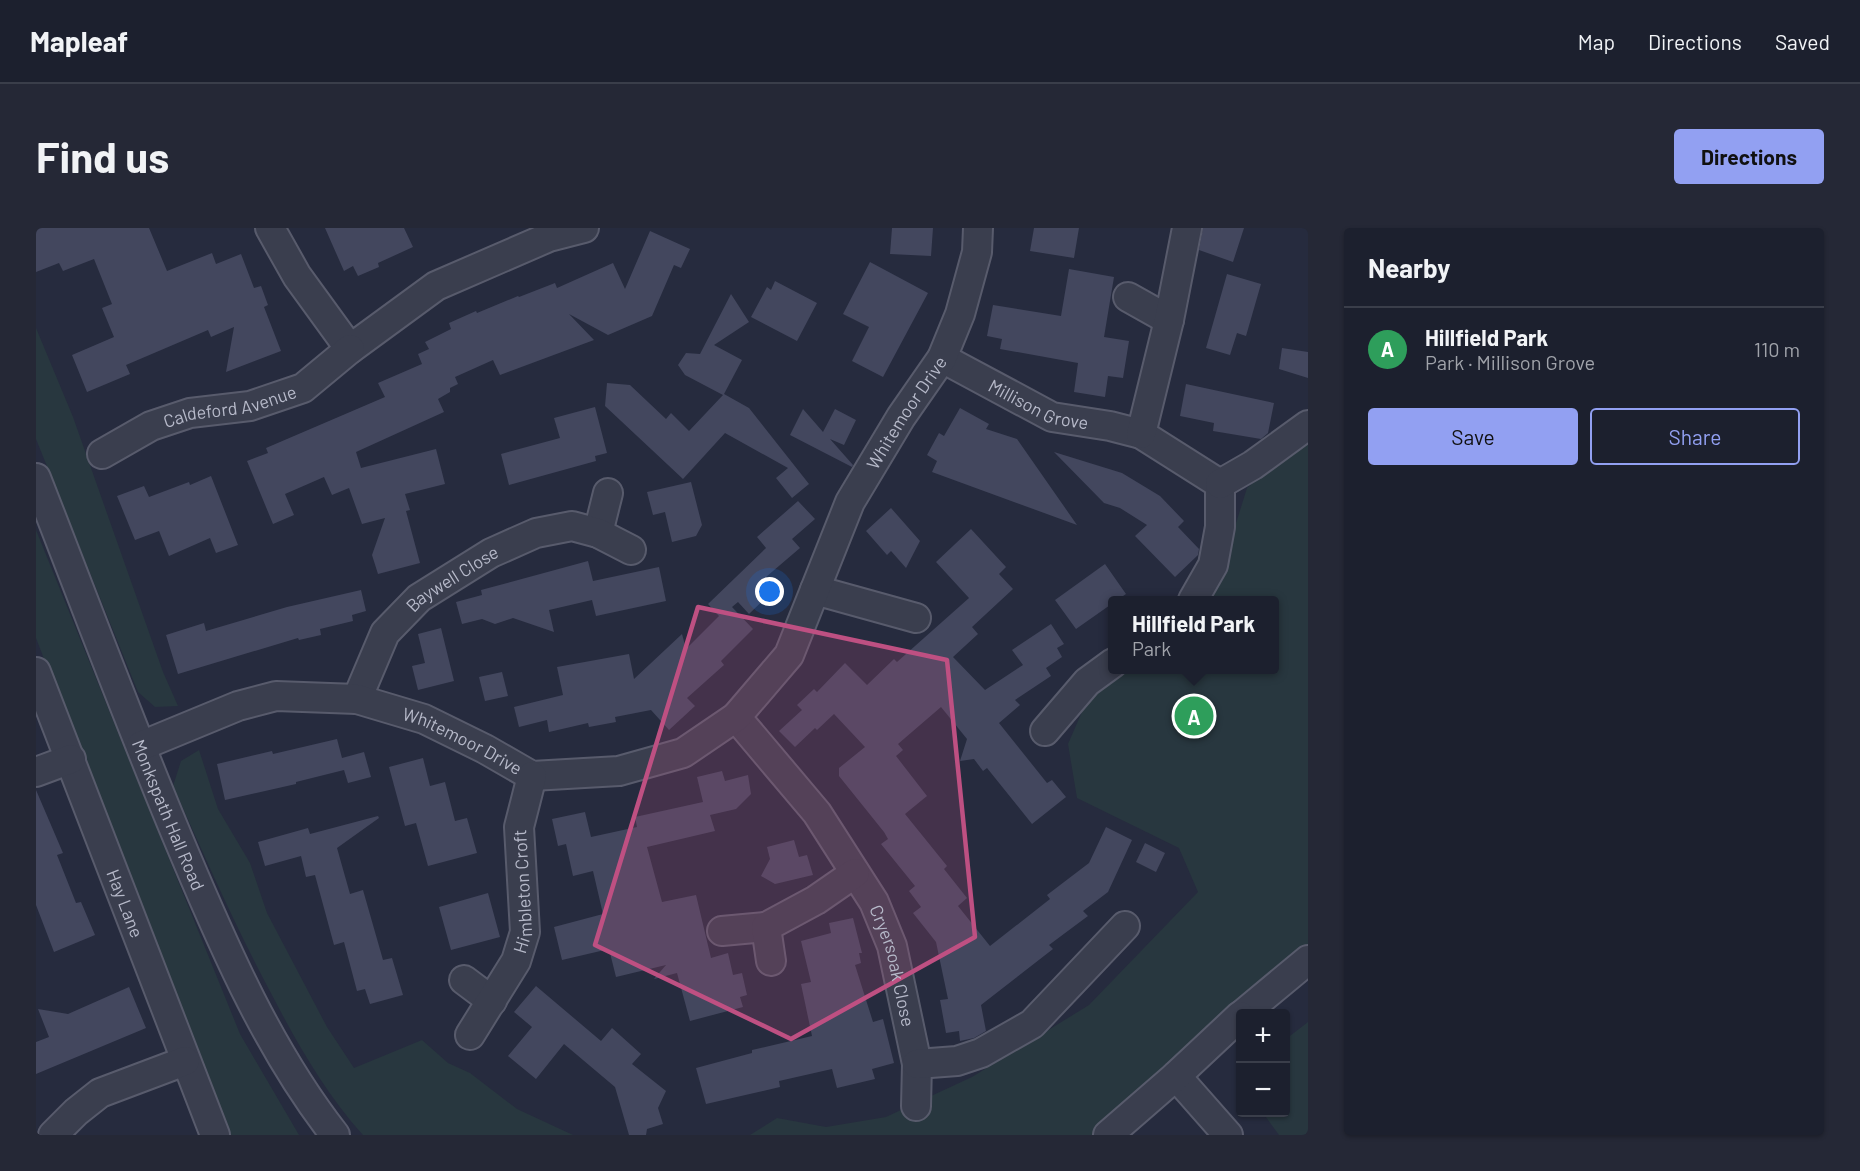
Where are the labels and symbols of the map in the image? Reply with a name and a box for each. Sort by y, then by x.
street label: Whitemoor Drive [861,352,951,473]
street label: Millison Grove [985,374,1090,433]
street label: Caldeford Avenue [160,380,299,432]
street label: Baywell Close [401,540,501,616]
your location [755,577,784,606]
pin: A [1174,694,1214,738]
street label: Whitemoor Drive [400,702,526,779]
street label: Monkspath Hall Road [128,736,210,894]
street label: Himbleton Croft [508,829,536,956]
street label: Hay Lane [102,866,149,941]
street label: Cryersoak Close [865,901,920,1028]

